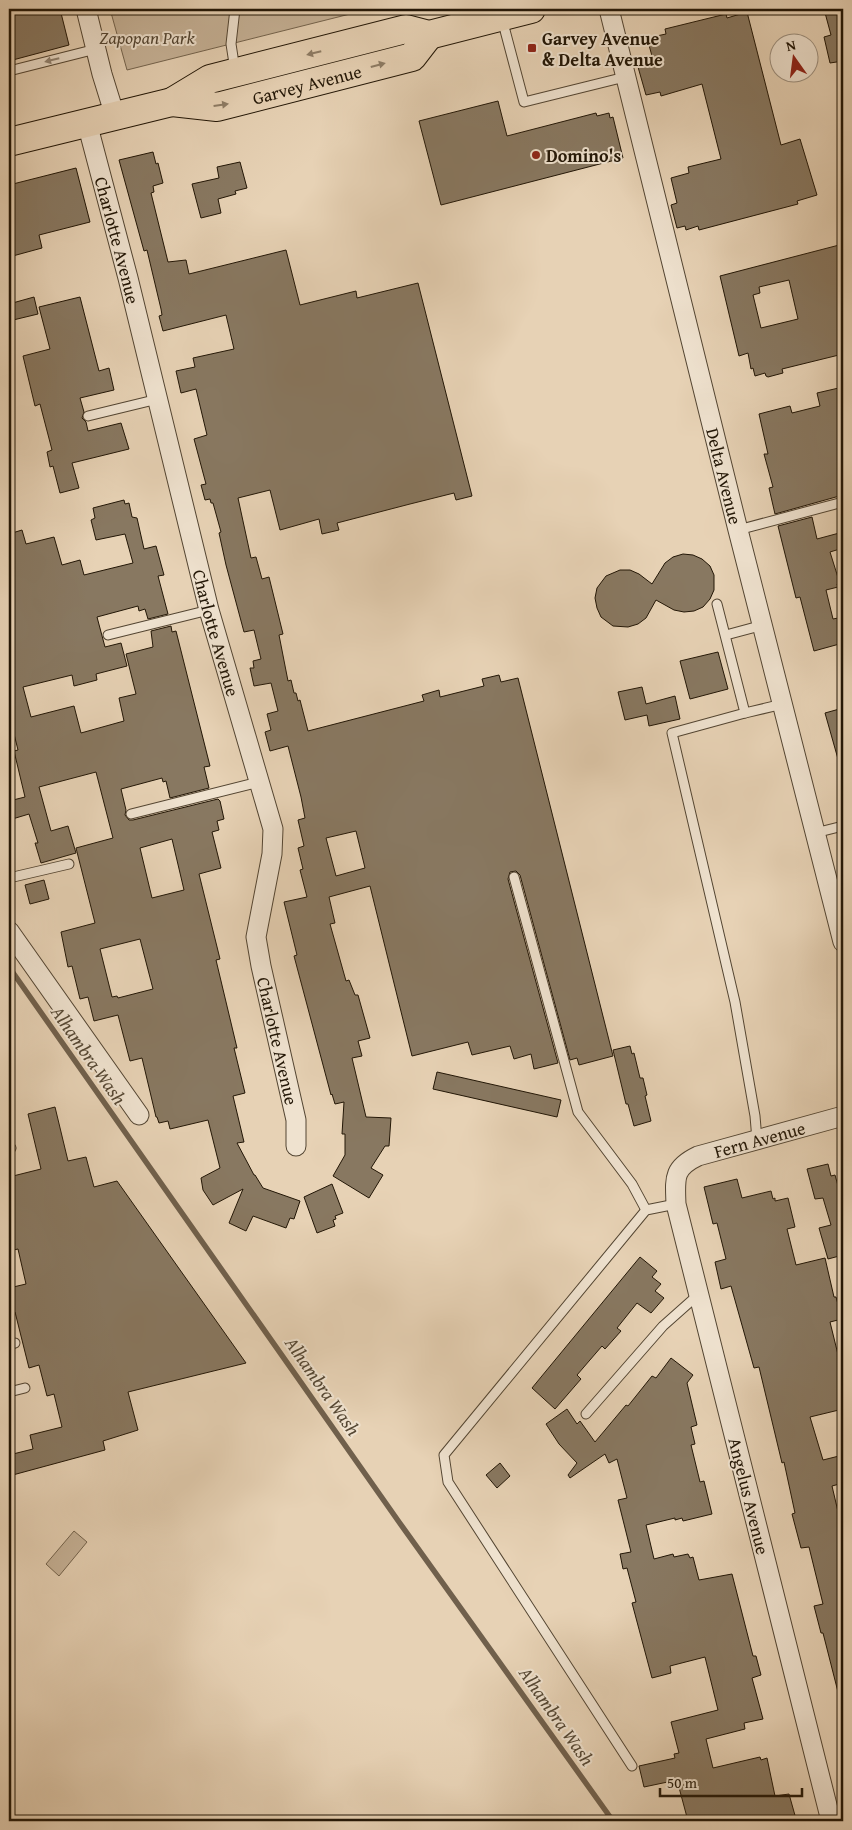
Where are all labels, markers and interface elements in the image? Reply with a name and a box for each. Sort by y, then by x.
park label: Zapopan Park [99,24,195,51]
place label: Garvey Avenue & Delta Avenue [542,25,663,73]
north arrow [770,32,820,82]
text: N [784,34,798,56]
marker: Garvey Avenue & Delta Avenue [526,42,538,54]
one-way arrow [306,49,321,57]
one-way arrow [45,56,60,64]
street label: Garvey Avenue [249,57,364,111]
one-way arrow [371,61,386,69]
one-way arrow [213,101,229,109]
place label: Domino's [546,142,622,169]
marker: Domino's [530,149,542,161]
street label: Charlotte Avenue [88,173,147,306]
street label: Delta Avenue [700,425,750,527]
street label: Charlotte Avenue [186,567,247,699]
street label: Charlotte Avenue [250,974,306,1108]
water label: Alhambra Wash [44,999,134,1111]
street label: Fern Avenue [711,1114,808,1164]
water label: Alhambra Wash [278,1330,368,1442]
street label: Angelus Avenue [721,1435,777,1557]
water label: Alhambra Wash [512,1660,602,1772]
scale bar [660,1765,802,1797]
text: 50 m [667,1772,698,1793]

